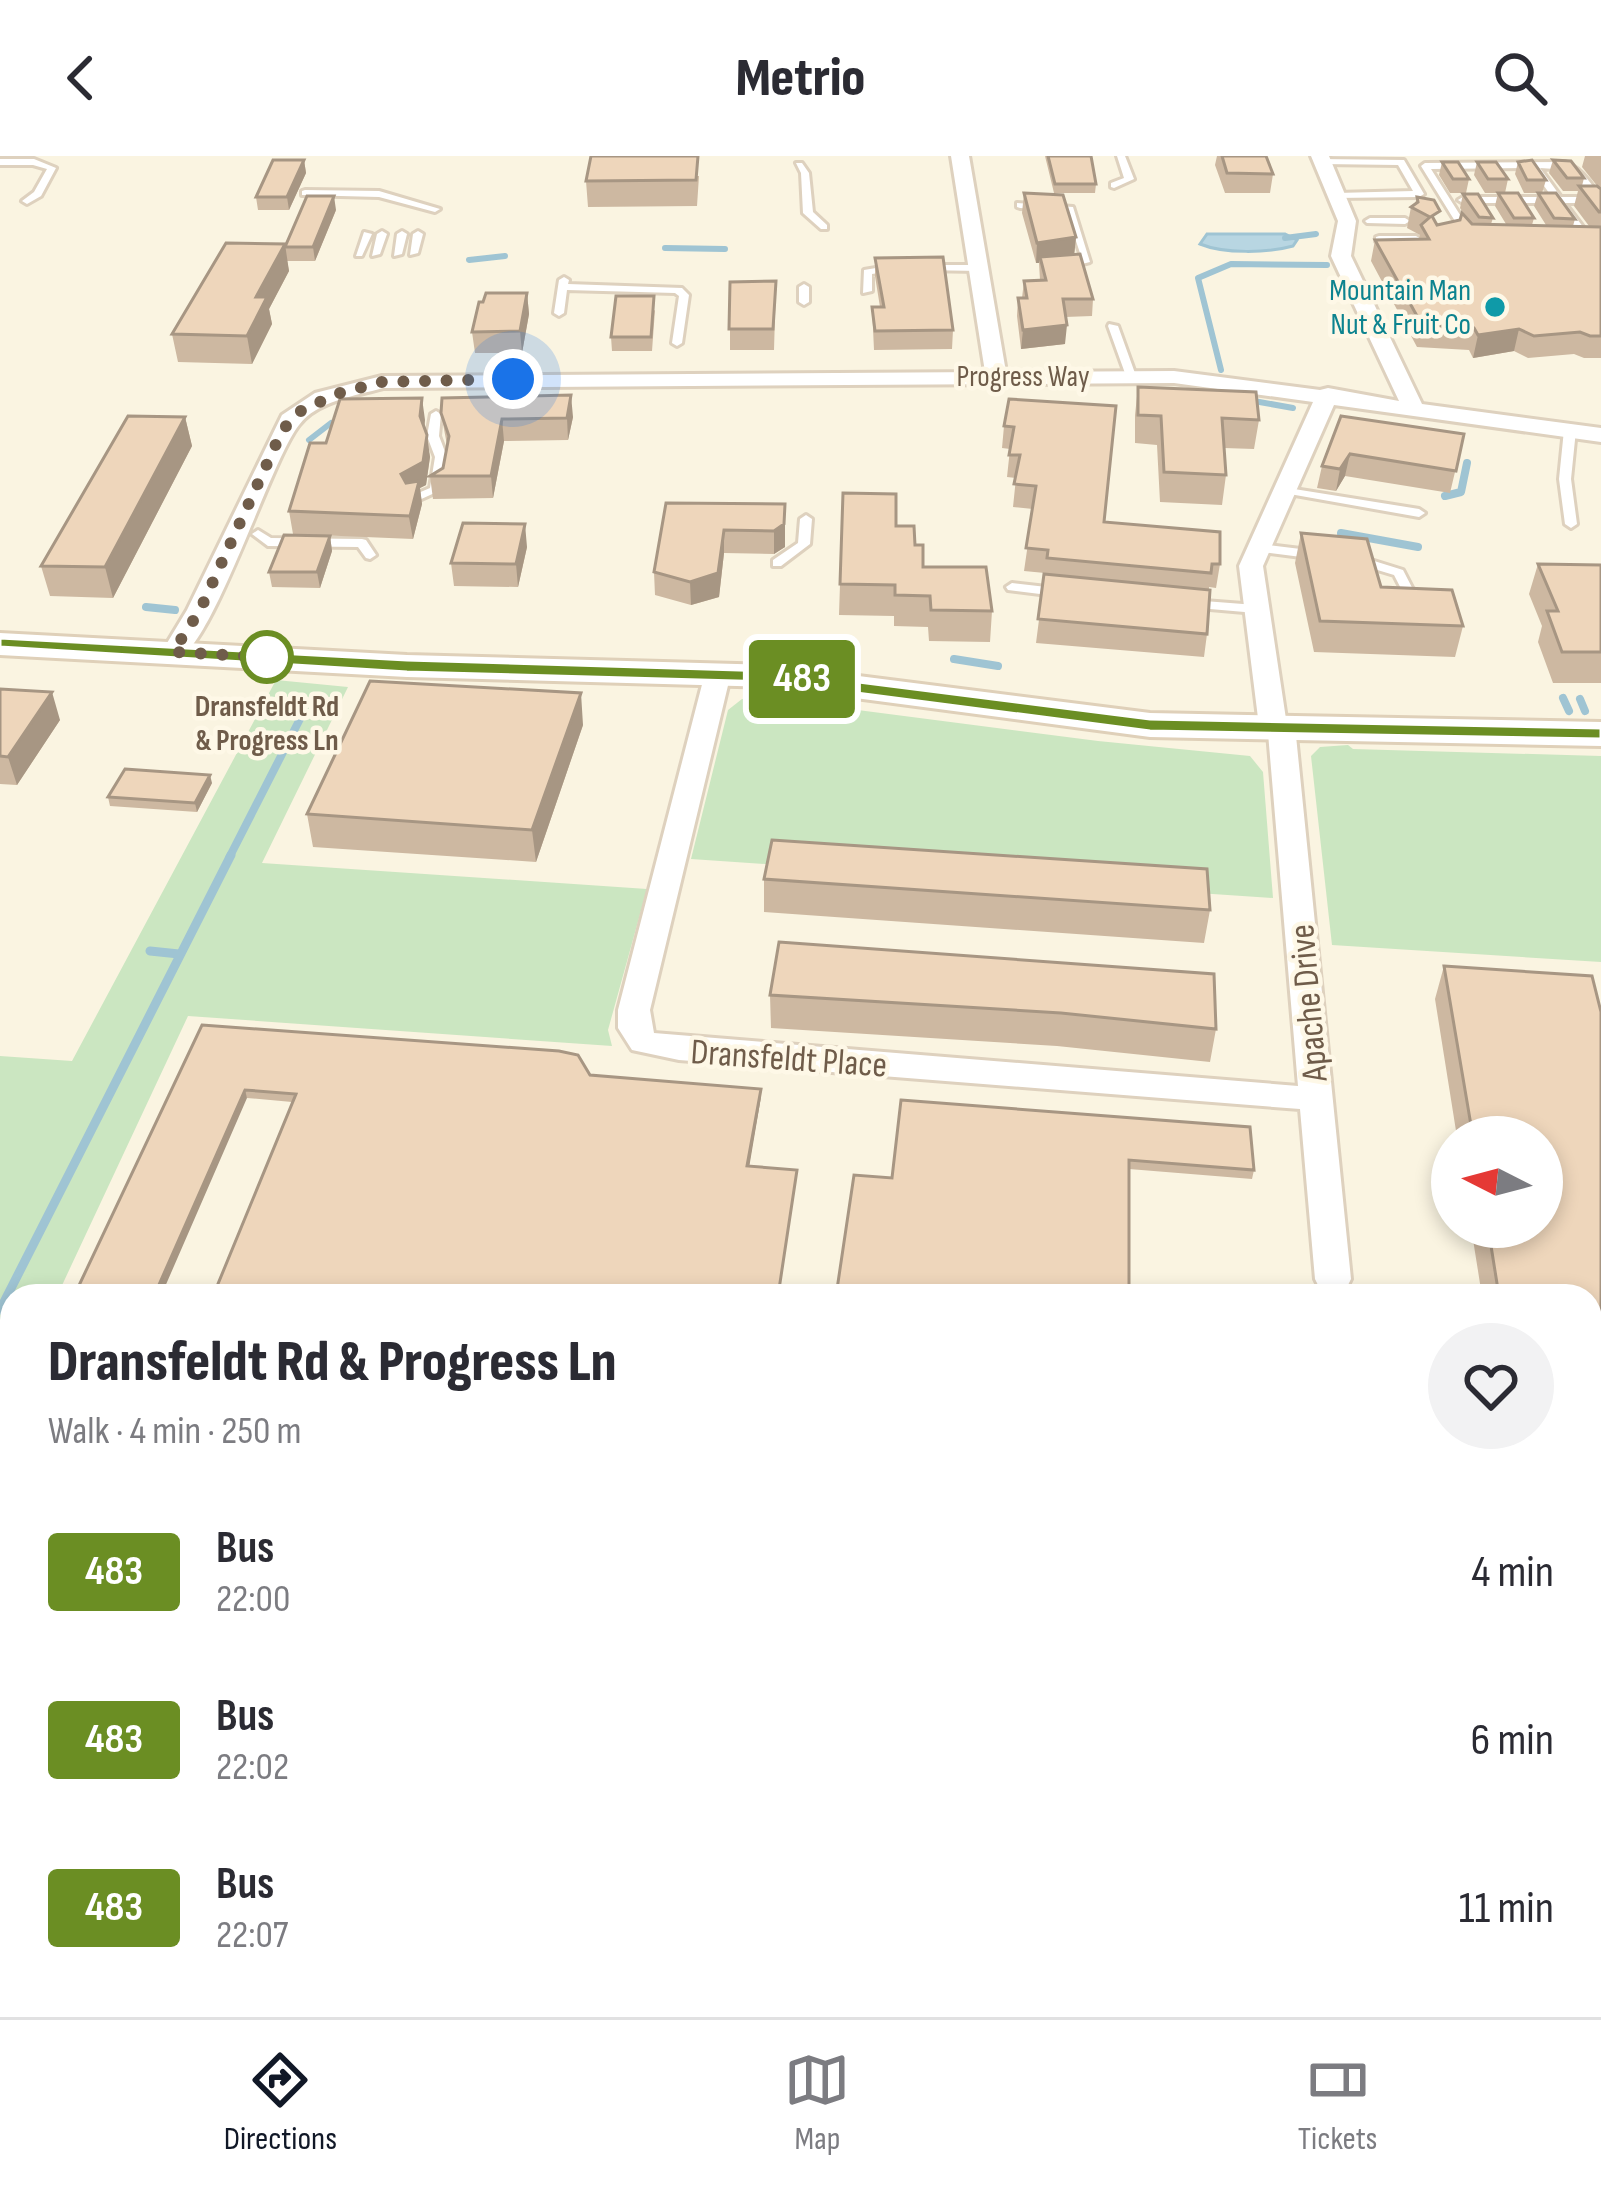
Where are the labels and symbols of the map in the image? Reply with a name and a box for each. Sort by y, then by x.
place label: Mountain Man Nut & Fruit Co [1329,273,1471,343]
marker: Mountain Man Nut & Fruit Co [1482,294,1508,320]
your location [483,349,543,409]
street label: Progress Way [957,359,1090,395]
marker: Dransfeldt Rd & Progress Ln [242,632,292,682]
line badge: 483 [733,640,871,718]
place label: Dransfeldt Rd & Progress Ln [195,689,339,759]
street label: Apache Drive [1281,922,1338,1084]
street label: Dransfeldt Place [689,1031,888,1088]
north arrow [1431,1116,1563,1248]

